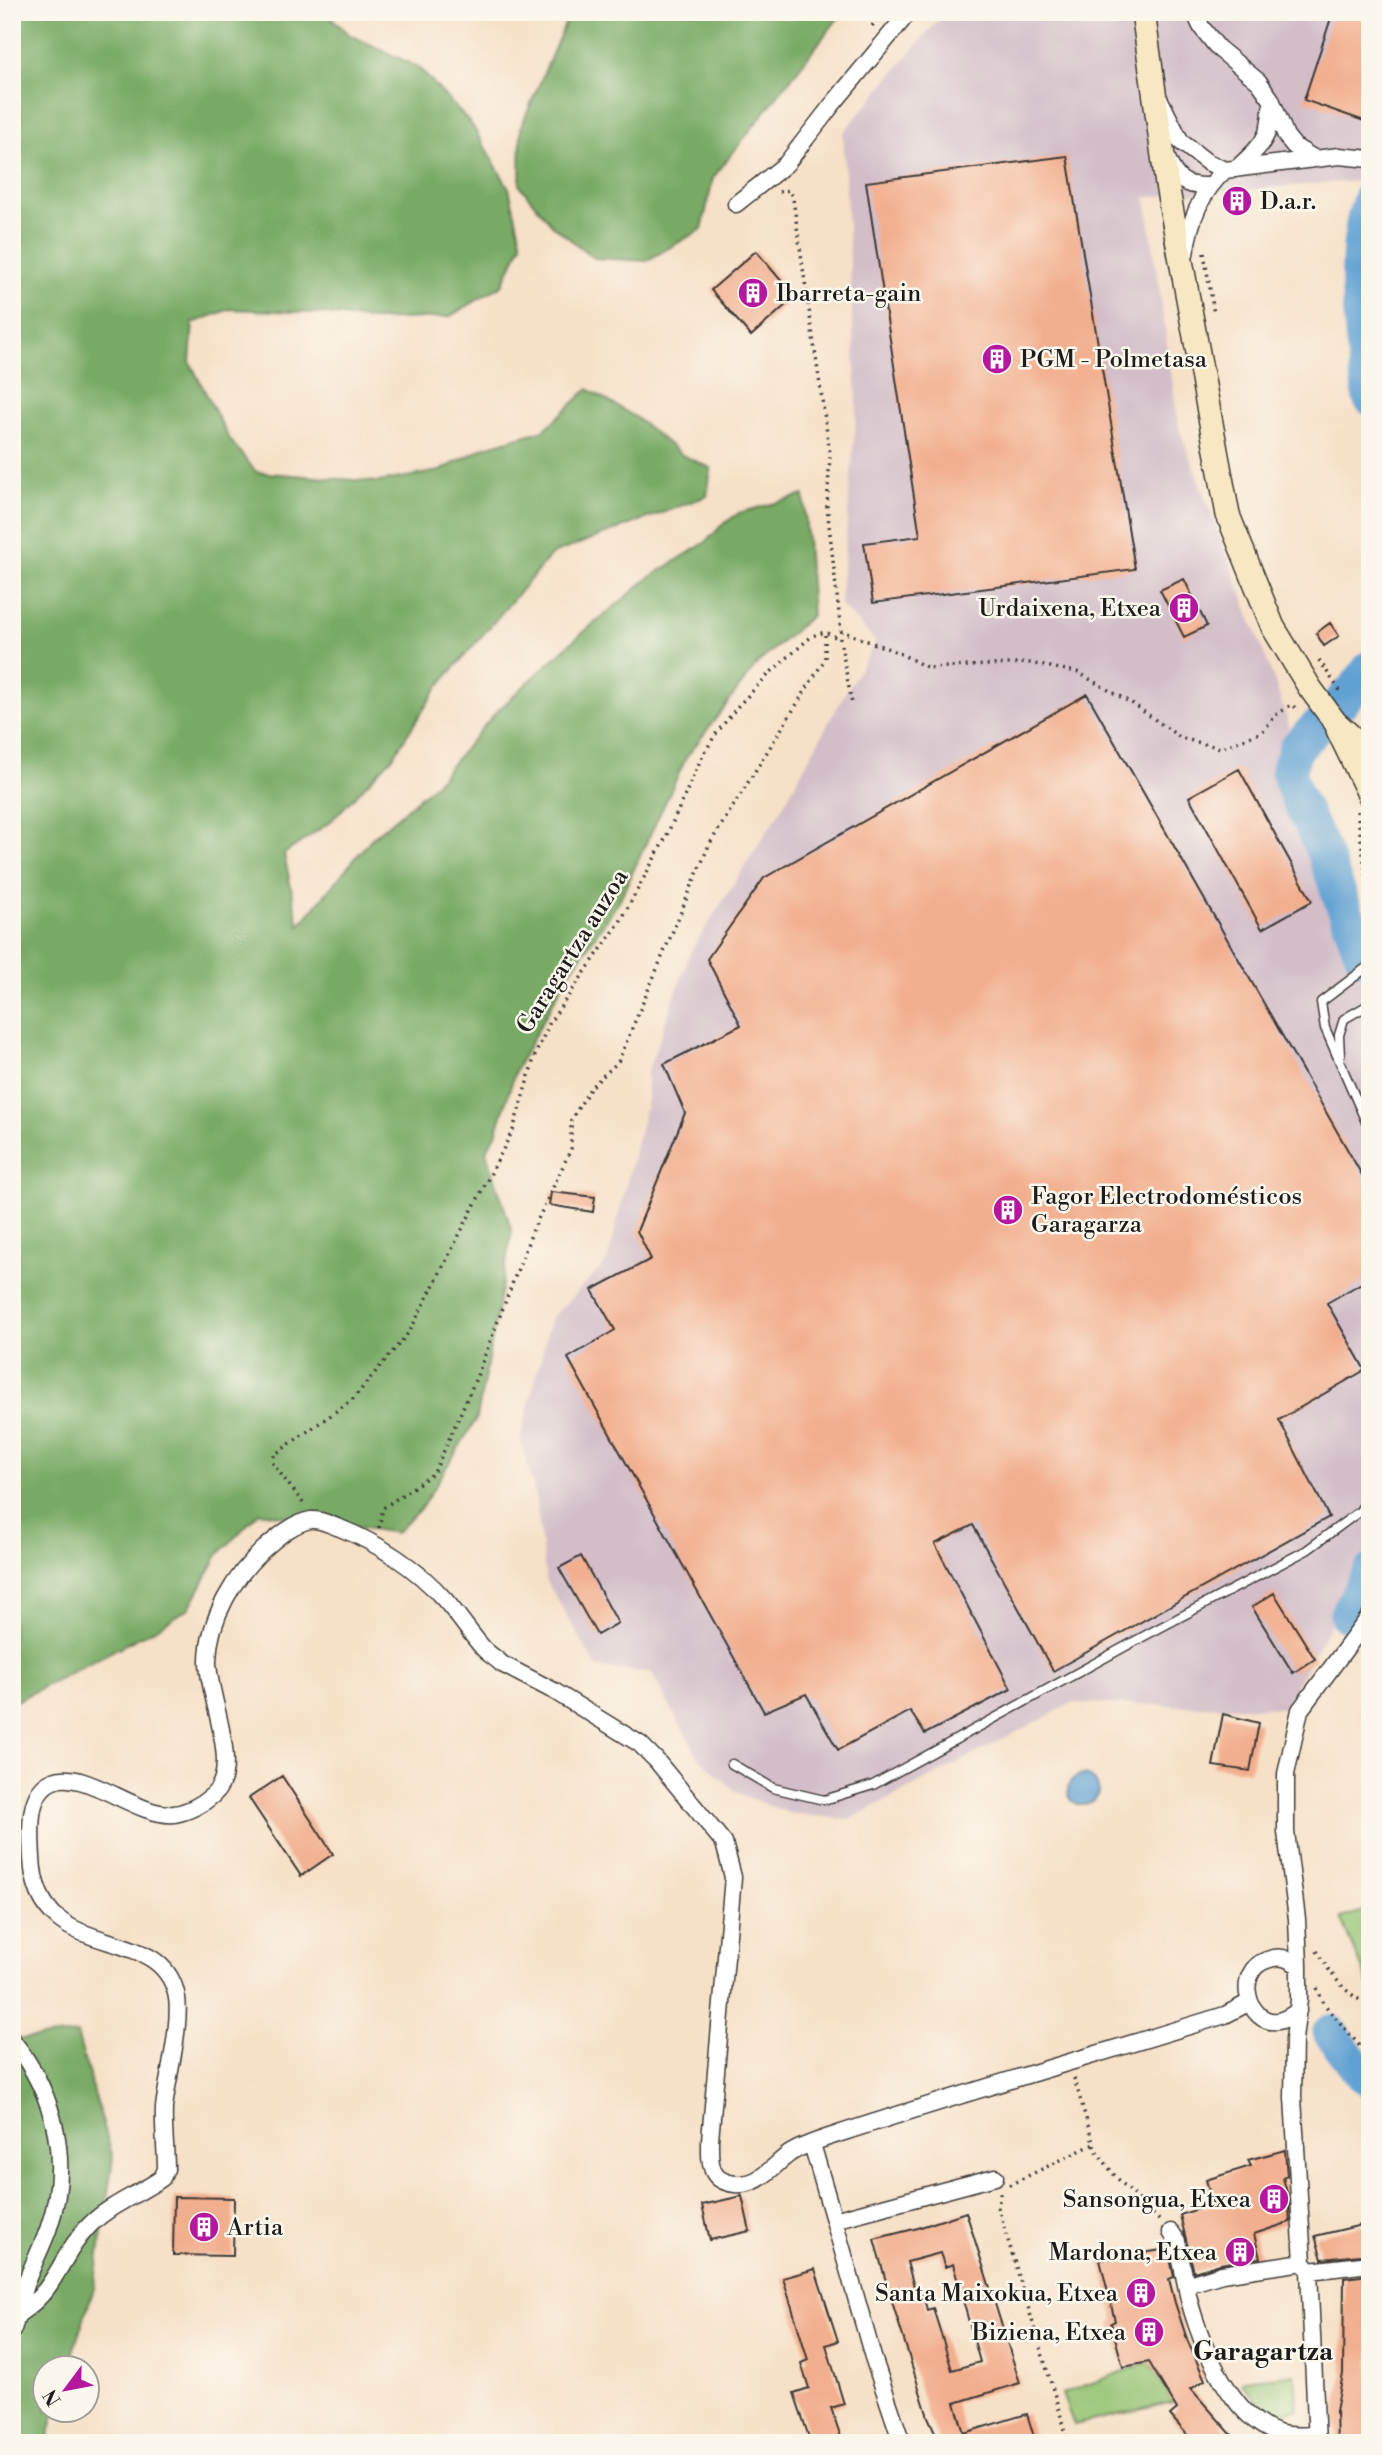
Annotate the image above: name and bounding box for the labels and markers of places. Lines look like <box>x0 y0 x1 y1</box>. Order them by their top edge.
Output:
building icon: D.a.r. <box>1220 184 1254 218</box>
place label: D.a.r. <box>1260 187 1316 217</box>
building icon: Ibarreta-gain <box>736 276 770 310</box>
place label: Ibarreta-gain <box>776 279 921 309</box>
building icon: PGM - Polmetasa <box>980 342 1014 376</box>
place label: PGM - Polmetasa <box>1020 345 1208 375</box>
building icon: Urdaixena, Etxea <box>1167 591 1201 625</box>
place label: Urdaixena, Etxea <box>978 594 1162 624</box>
place label: Fagor Electrodomésticos Garagarza <box>1031 1182 1302 1240</box>
building icon: Fagor Electrodomésticos Garagarza <box>991 1193 1025 1227</box>
building icon: Sansongua, Etxea <box>1257 2182 1291 2216</box>
place label: Sansongua, Etxea <box>1063 2185 1252 2215</box>
building icon: Artia <box>187 2210 221 2244</box>
place label: Artia <box>226 2213 284 2243</box>
building icon: Mardona, Etxea <box>1223 2235 1257 2269</box>
place label: Mardona, Etxea <box>1048 2238 1218 2268</box>
building icon: Santa Maixokua, Etxea <box>1124 2276 1158 2310</box>
place label: Santa Maixokua, Etxea <box>875 2279 1119 2309</box>
building icon: Biziena, Etxea <box>1132 2315 1166 2349</box>
place label: Biziena, Etxea <box>971 2318 1127 2348</box>

